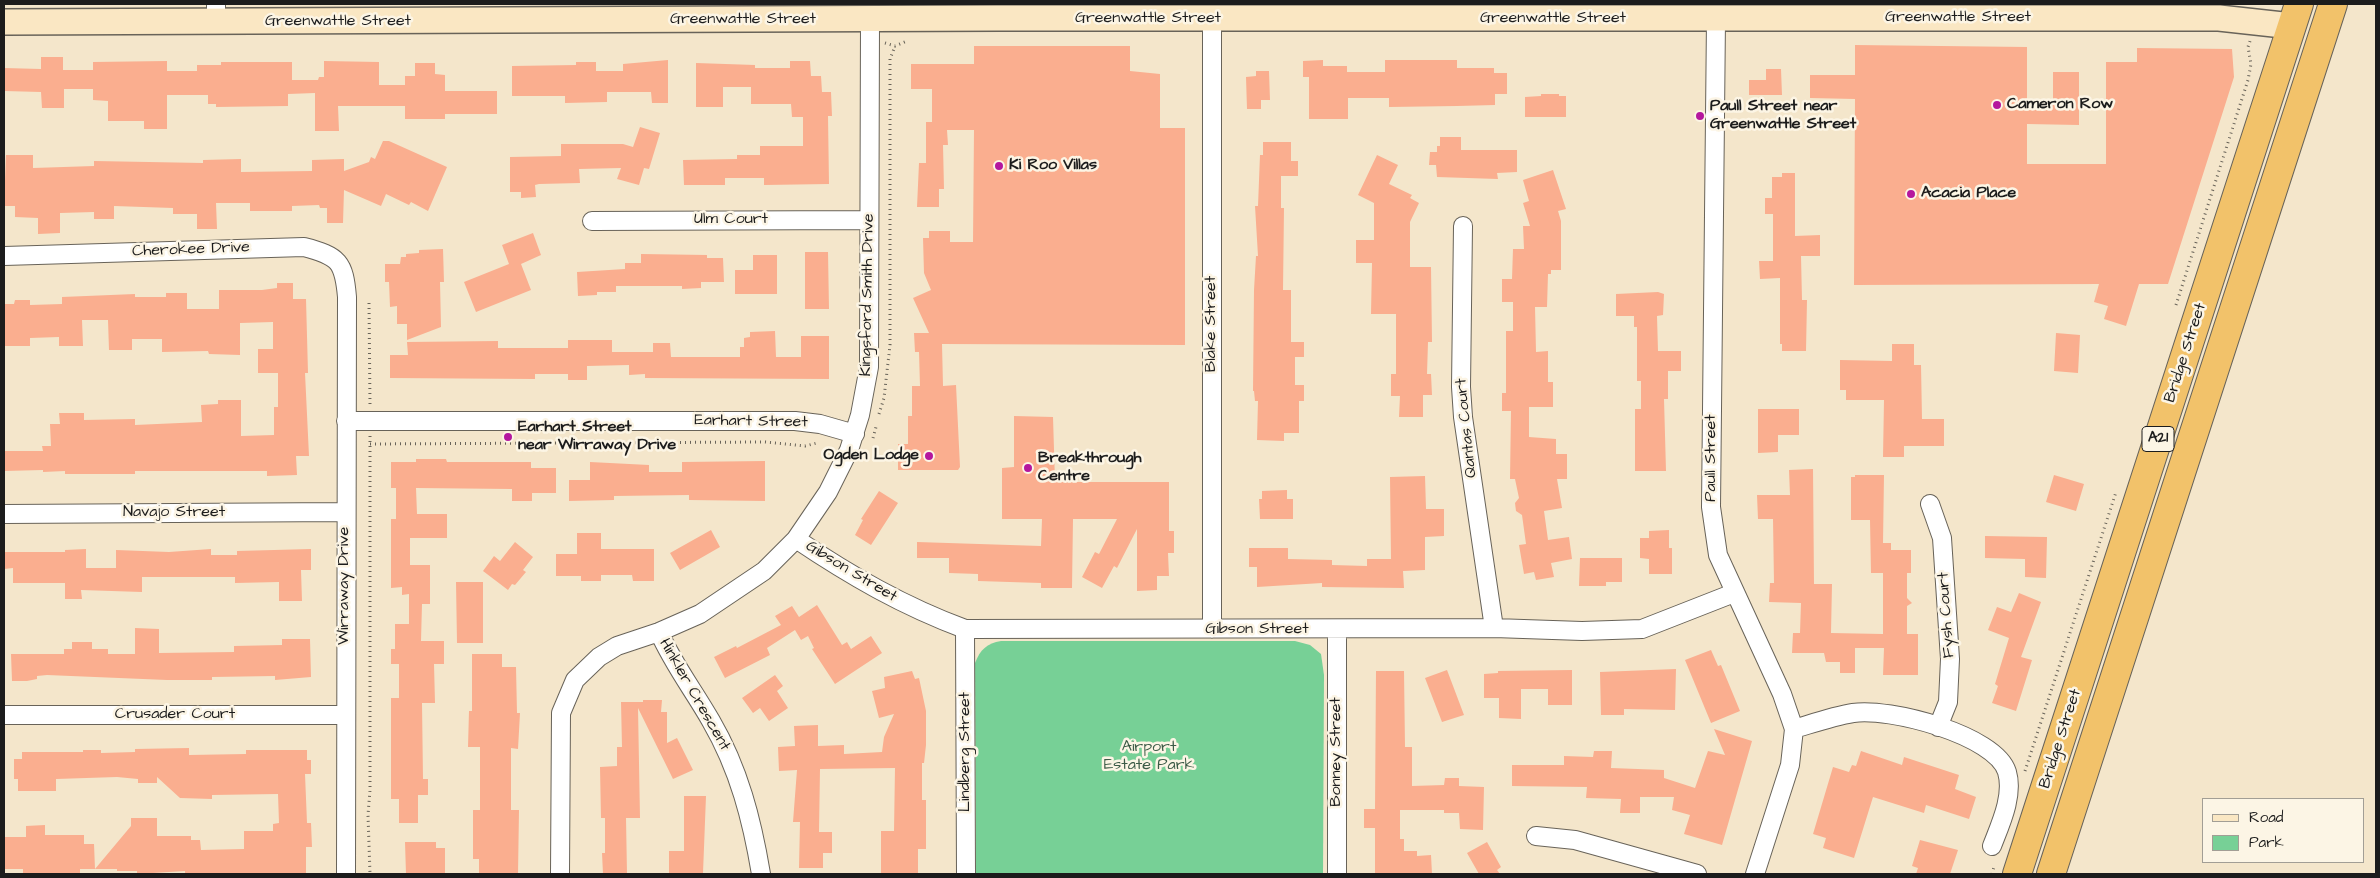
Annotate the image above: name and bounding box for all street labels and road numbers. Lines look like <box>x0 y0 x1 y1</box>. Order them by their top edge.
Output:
street label: Greenwattle Street <box>1885 8 2031 28</box>
street label: Greenwattle Street <box>1075 9 1221 29</box>
street label: Greenwattle Street <box>1480 9 1626 29</box>
street label: Greenwattle Street <box>670 10 816 30</box>
street label: Greenwattle Street <box>265 12 411 32</box>
street label: Ulm Court <box>694 210 768 230</box>
street label: Kingsford Smith Drive <box>857 213 879 377</box>
street label: Cherokee Drive <box>132 238 250 262</box>
street label: Blake Street <box>1202 276 1222 372</box>
street label: Bridge Street <box>2161 301 2211 405</box>
street label: Qantas Court <box>1452 377 1482 479</box>
street label: Earhart Street <box>694 411 808 433</box>
street label: Paull Street <box>1702 414 1722 502</box>
road number: A21 <box>2142 426 2174 452</box>
street label: Navajo Street <box>123 503 225 523</box>
street label: Wirraway Drive <box>335 527 355 645</box>
street label: Gibson Street <box>802 537 900 607</box>
street label: Fysh Court <box>1934 571 1960 659</box>
street label: Gibson Street <box>1205 620 1309 640</box>
street label: Hinkler Crescent <box>654 635 734 755</box>
street label: Bridge Street <box>2036 687 2086 791</box>
street label: Lindberg Street <box>956 692 976 812</box>
street label: Bonney Street <box>1327 697 1347 807</box>
street label: Crusader Court <box>115 705 235 725</box>

